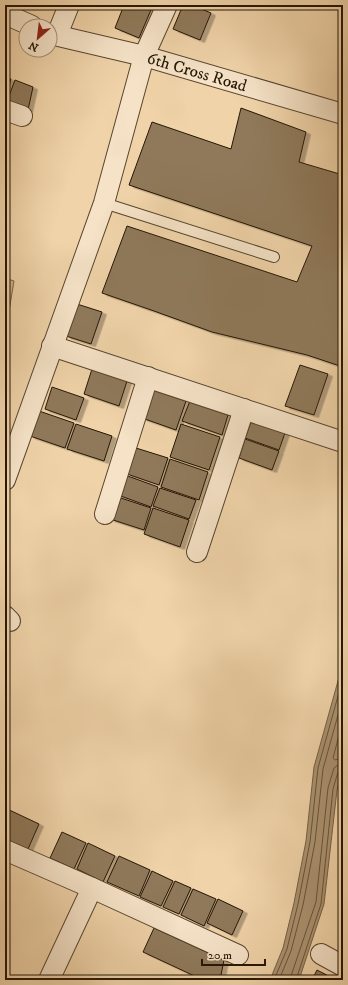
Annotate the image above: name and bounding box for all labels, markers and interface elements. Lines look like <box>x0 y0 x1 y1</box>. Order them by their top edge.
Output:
north arrow <box>18 18 58 58</box>
text: N <box>27 38 41 54</box>
street label: 6th Cross Road <box>144 48 250 98</box>
scale bar <box>202 941 265 967</box>
text: 20 m <box>208 948 232 963</box>

